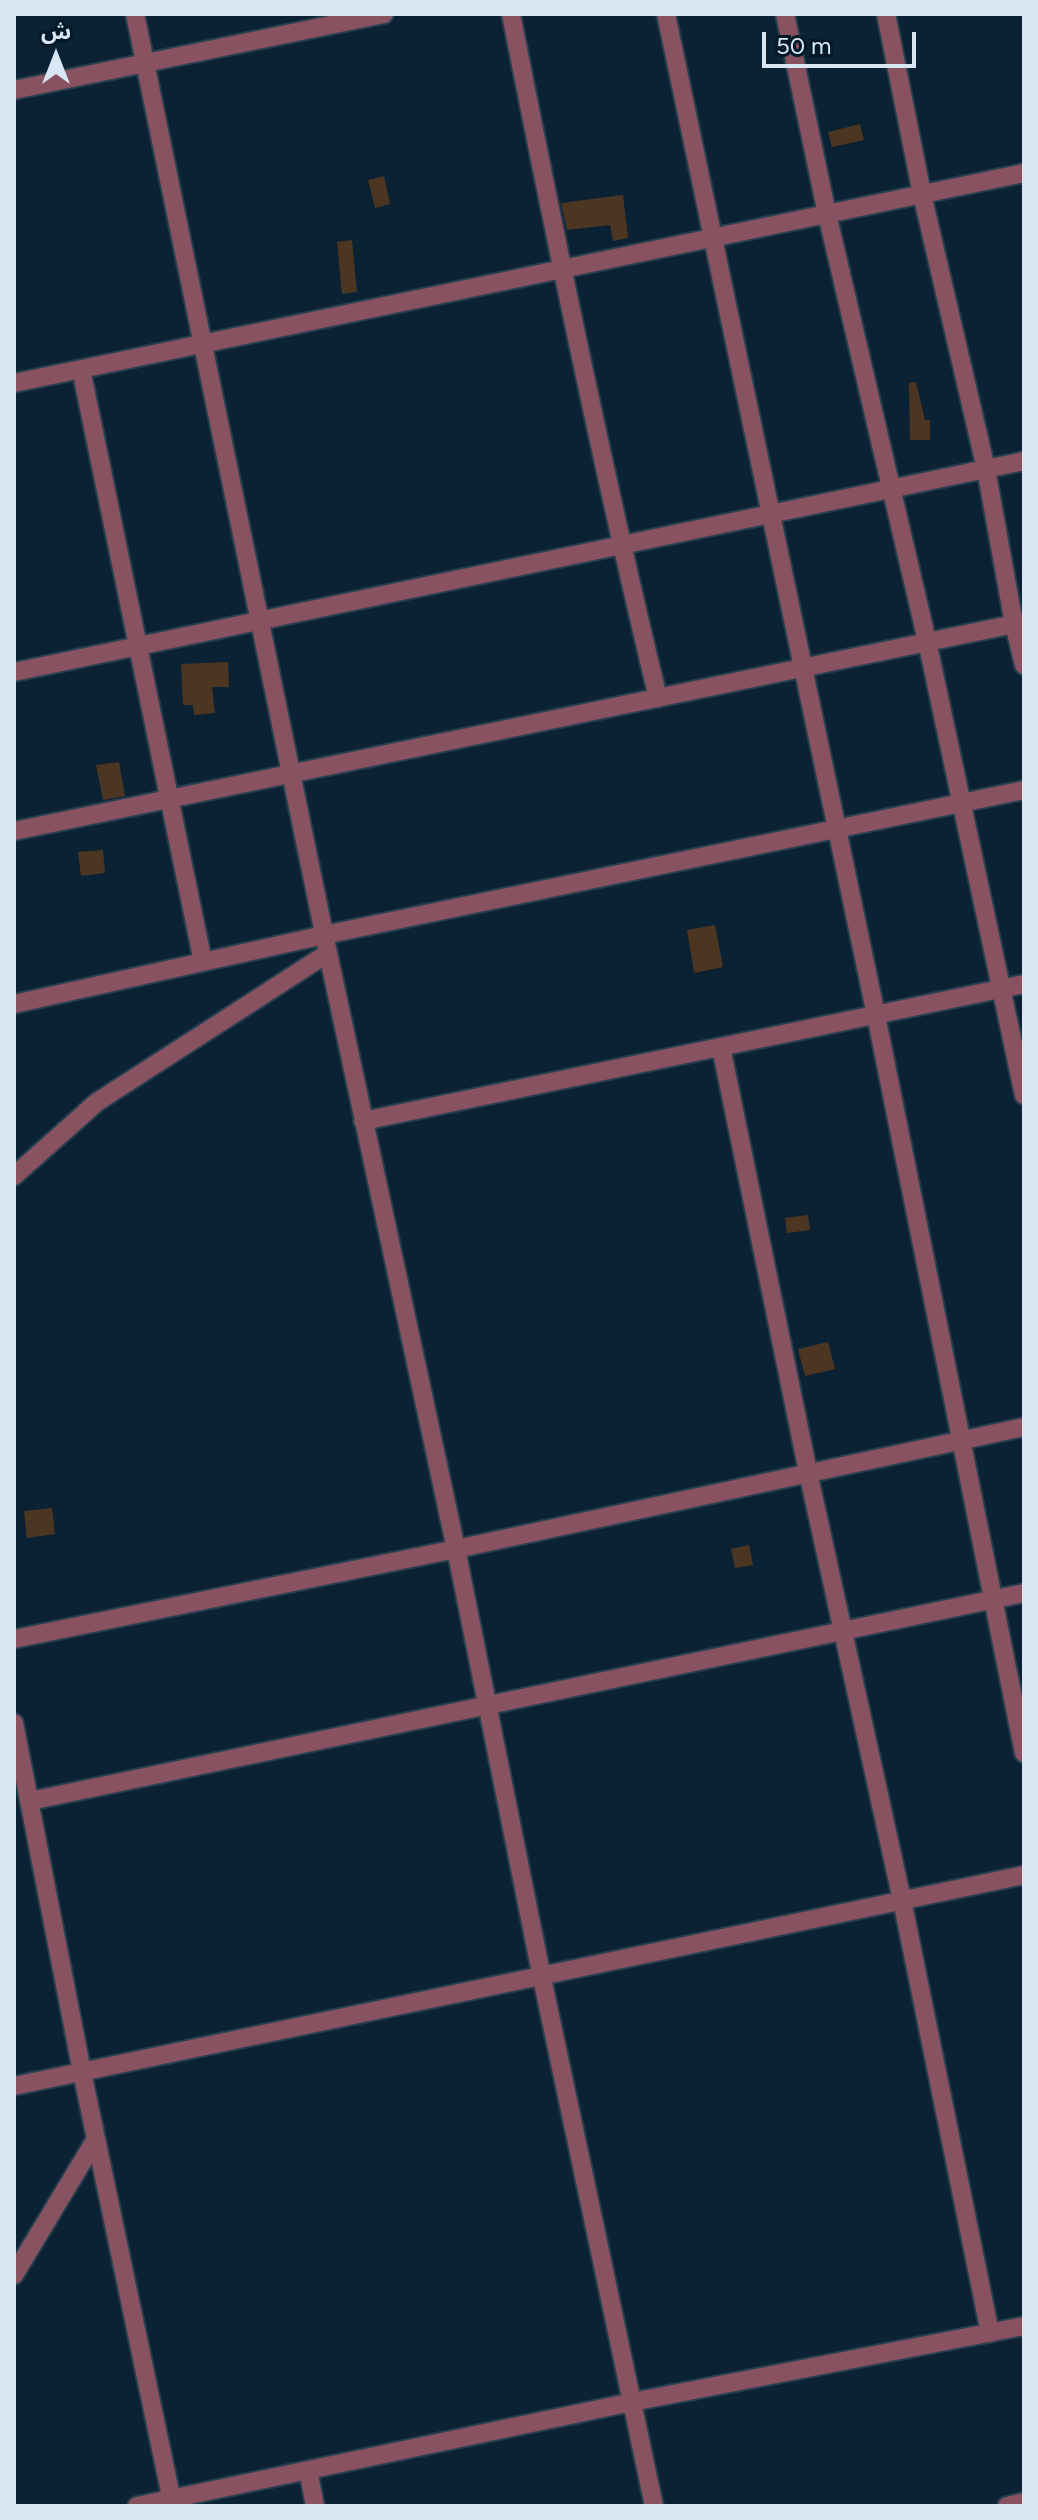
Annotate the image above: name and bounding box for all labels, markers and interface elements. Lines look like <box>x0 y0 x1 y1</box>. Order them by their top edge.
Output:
north arrow <box>16 16 96 96</box>
scale bar <box>766 16 920 66</box>
text: ش <box>41 18 71 45</box>
text: 50 m <box>776 31 832 60</box>

